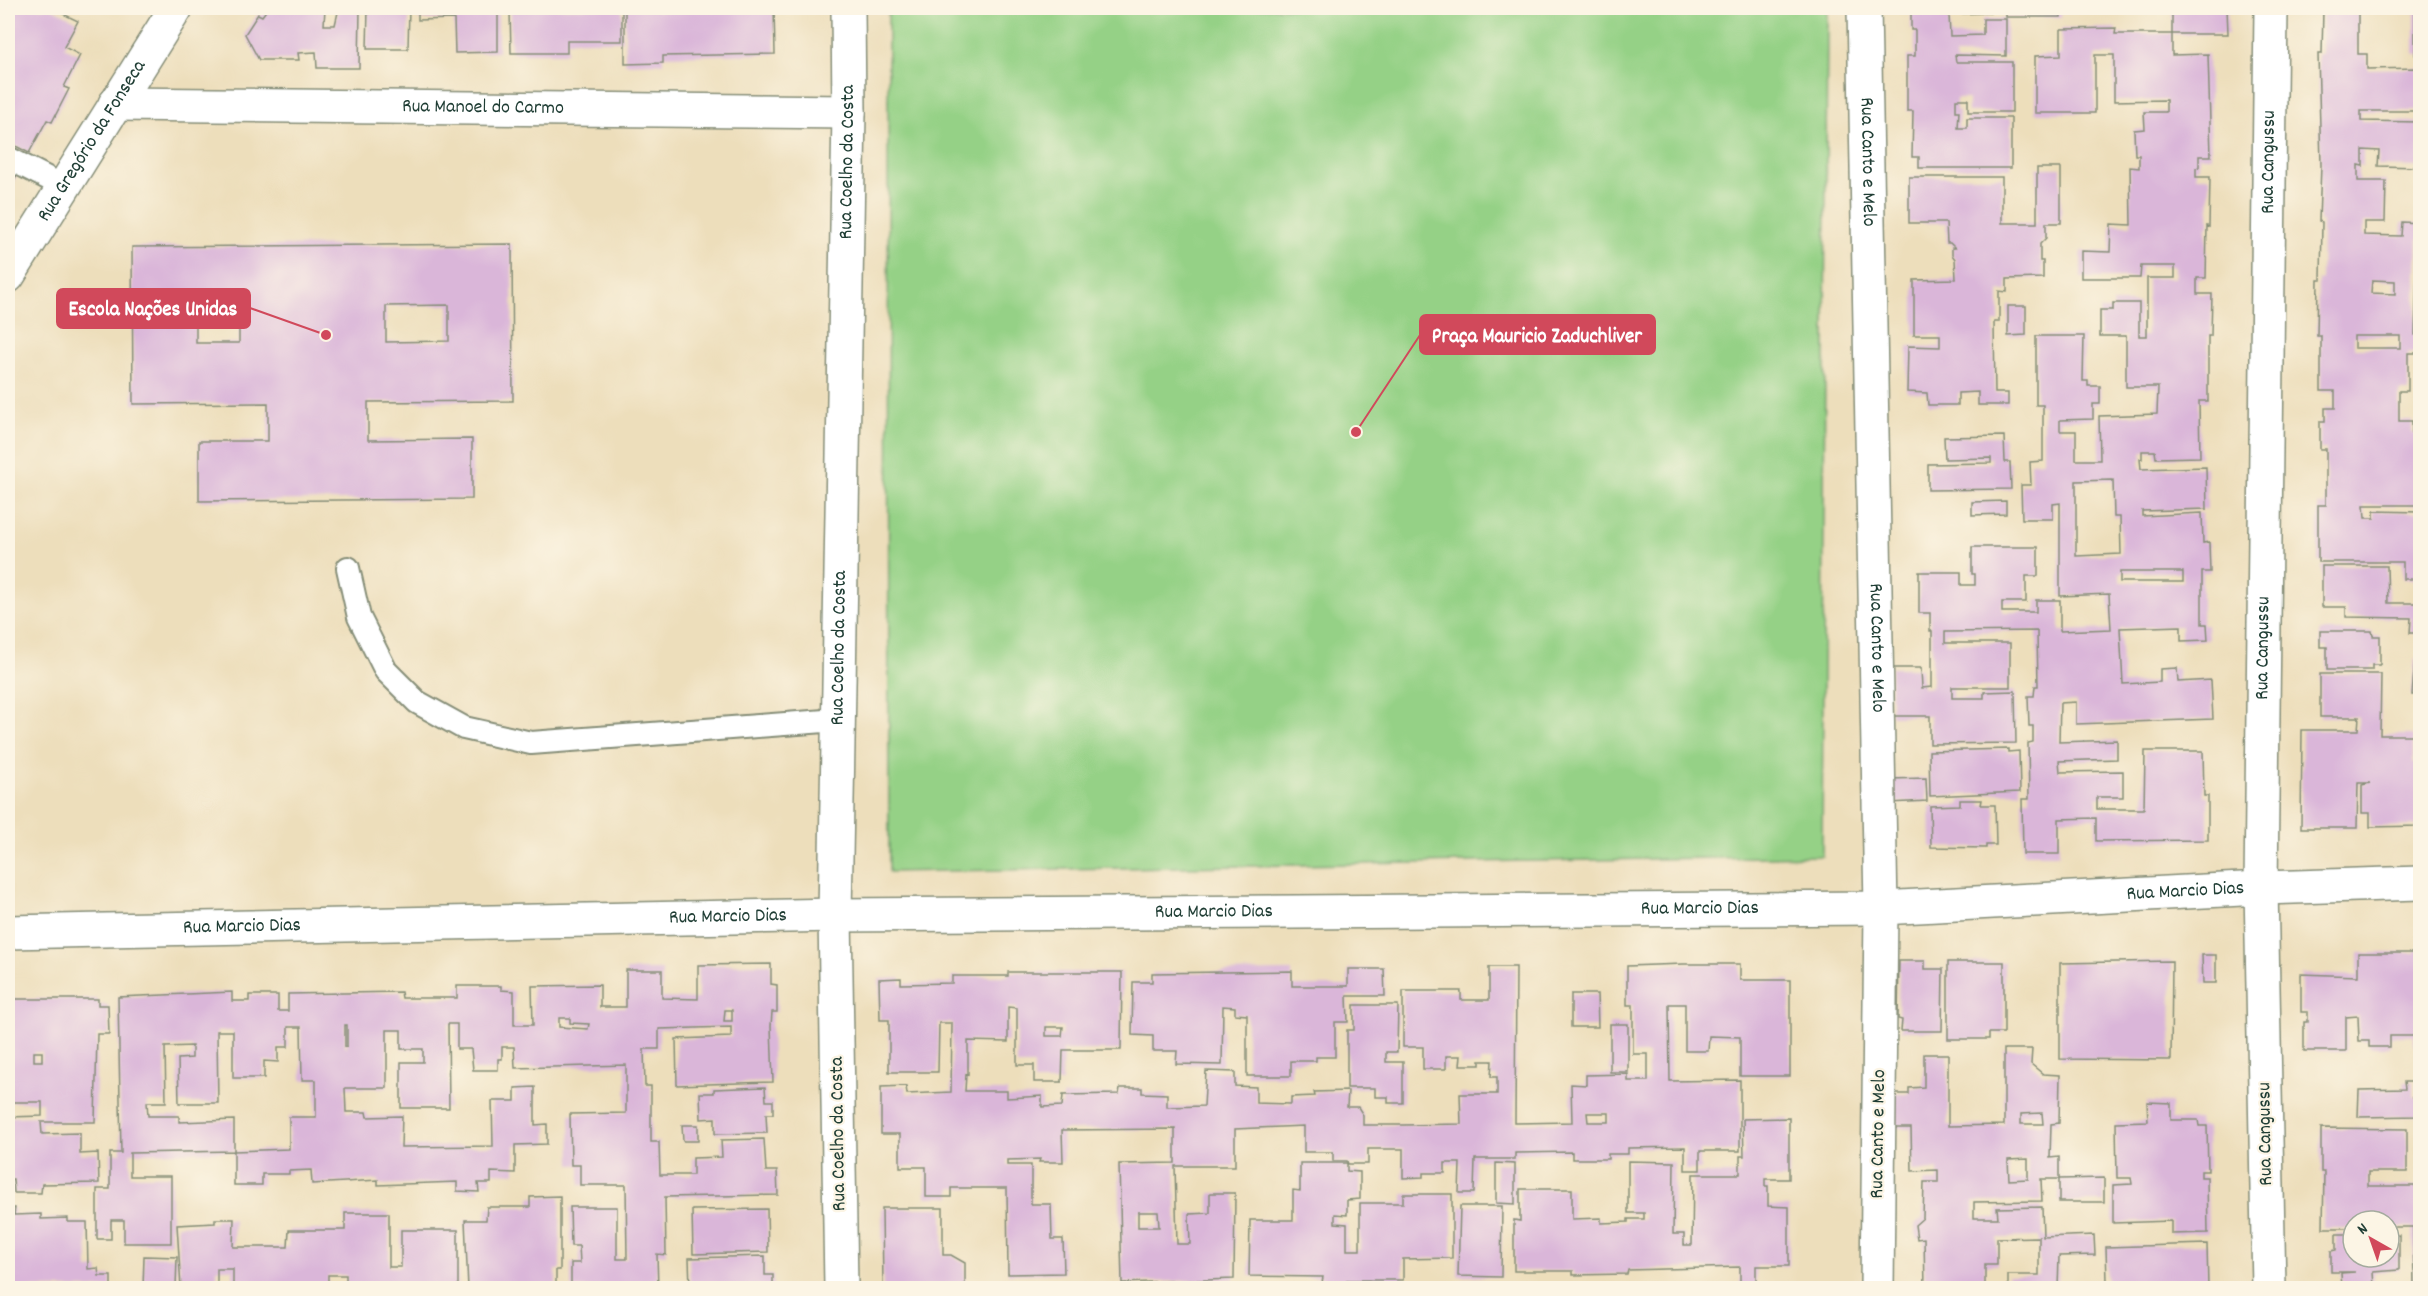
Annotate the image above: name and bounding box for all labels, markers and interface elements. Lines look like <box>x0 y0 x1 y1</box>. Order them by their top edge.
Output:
street label: Rua Gregório da Fonseca <box>31 54 154 228</box>
street label: Rua Coelho da Costa <box>833 84 863 240</box>
street label: Rua Manoel do Carmo <box>402 93 564 123</box>
street label: Rua Canto e Melo <box>1852 97 1882 227</box>
street label: Rua Cangussu <box>2255 110 2284 214</box>
callout: Escola Nações Unidas <box>57 289 250 328</box>
text: Escola Nações Unidas <box>69 296 238 326</box>
callout: Praça Mauricio Zaduchliver <box>1420 315 1655 354</box>
text: Praça Mauricio Zaduchliver <box>1432 323 1643 353</box>
street label: Rua Coelho da Costa <box>824 570 855 726</box>
street label: Rua Canto e Melo <box>1861 583 1891 713</box>
street label: Rua Cangussu <box>2249 596 2278 700</box>
street label: Rua Marcio Dias <box>2126 875 2245 909</box>
street label: Rua Marcio Dias <box>1641 895 1759 924</box>
street label: Rua Marcio Dias <box>1155 898 1273 927</box>
street label: Rua Marcio Dias <box>669 902 787 932</box>
street label: Rua Marcio Dias <box>183 912 301 942</box>
street label: Rua Coelho da Costa <box>824 1056 854 1212</box>
street label: Rua Canto e Melo <box>1864 1069 1894 1199</box>
street label: Rua Cangussu <box>2251 1082 2281 1186</box>
north arrow <box>2341 1209 2401 1269</box>
text: N <box>2353 1218 2373 1241</box>

